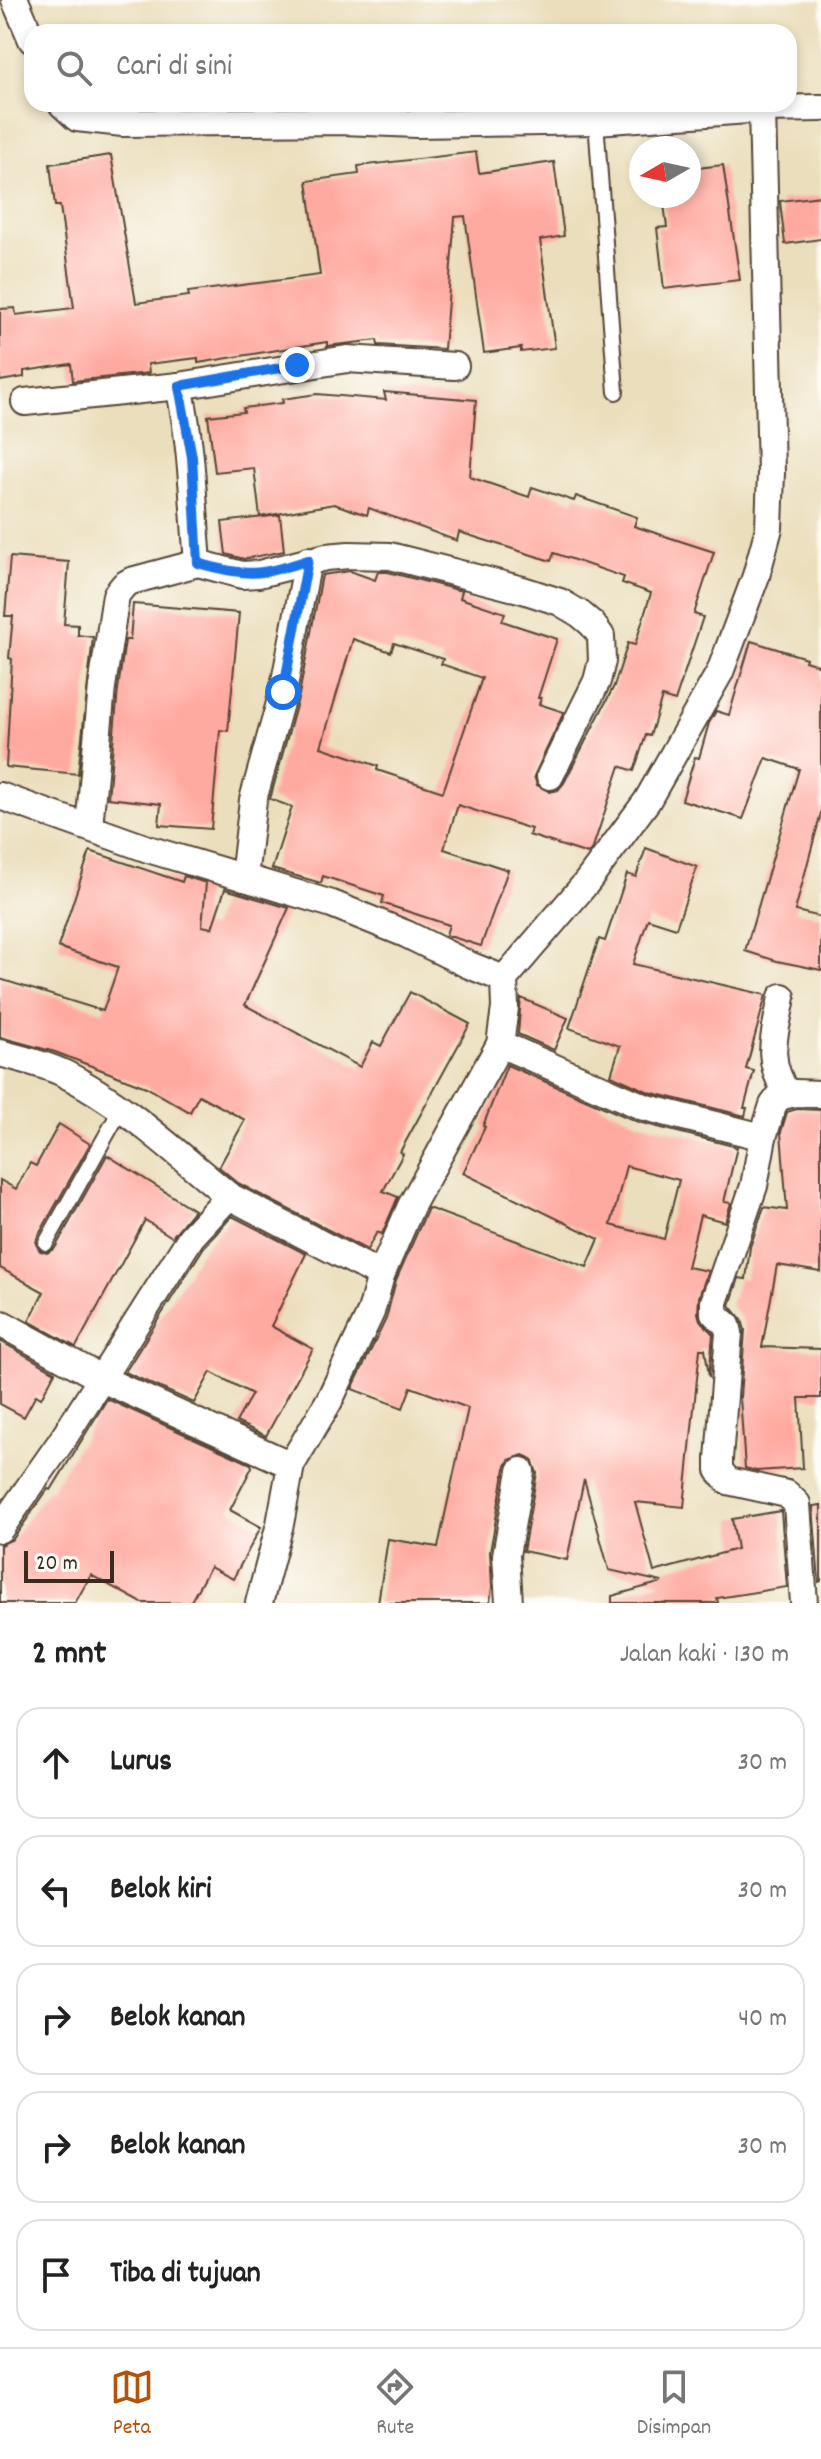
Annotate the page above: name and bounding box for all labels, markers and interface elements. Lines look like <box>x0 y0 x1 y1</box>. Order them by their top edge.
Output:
search box <box>24 24 797 112</box>
icon: search <box>52 46 96 90</box>
text: Cari di sini <box>116 47 232 90</box>
north arrow <box>629 136 701 208</box>
route end <box>279 347 315 383</box>
route start <box>265 674 301 710</box>
scale bar <box>24 1547 114 1583</box>
text: 20 m <box>36 1549 78 1580</box>
text: 2 mnt <box>32 1631 106 1680</box>
text: Jalan kaki · 130 m <box>620 1637 789 1674</box>
icon: ahead <box>34 1741 78 1785</box>
text: Lurus <box>110 1742 172 1785</box>
text: 30 m <box>737 1745 787 1782</box>
icon: left <box>34 1869 78 1913</box>
text: Belok kiri <box>110 1870 212 1913</box>
text: 30 m <box>737 1873 787 1910</box>
icon: right <box>34 1997 78 2041</box>
text: Belok kanan <box>110 1998 245 2041</box>
text: 40 m <box>738 2001 787 2038</box>
icon: right <box>34 2125 78 2169</box>
text: Belok kanan <box>110 2126 245 2169</box>
text: 30 m <box>737 2129 787 2166</box>
icon: arrive <box>34 2253 78 2297</box>
text: Tiba di tujuan <box>110 2254 261 2297</box>
tab: Peta <box>110 2365 154 2444</box>
tab: Rute <box>373 2365 417 2444</box>
tab: Disimpan <box>637 2365 711 2444</box>

